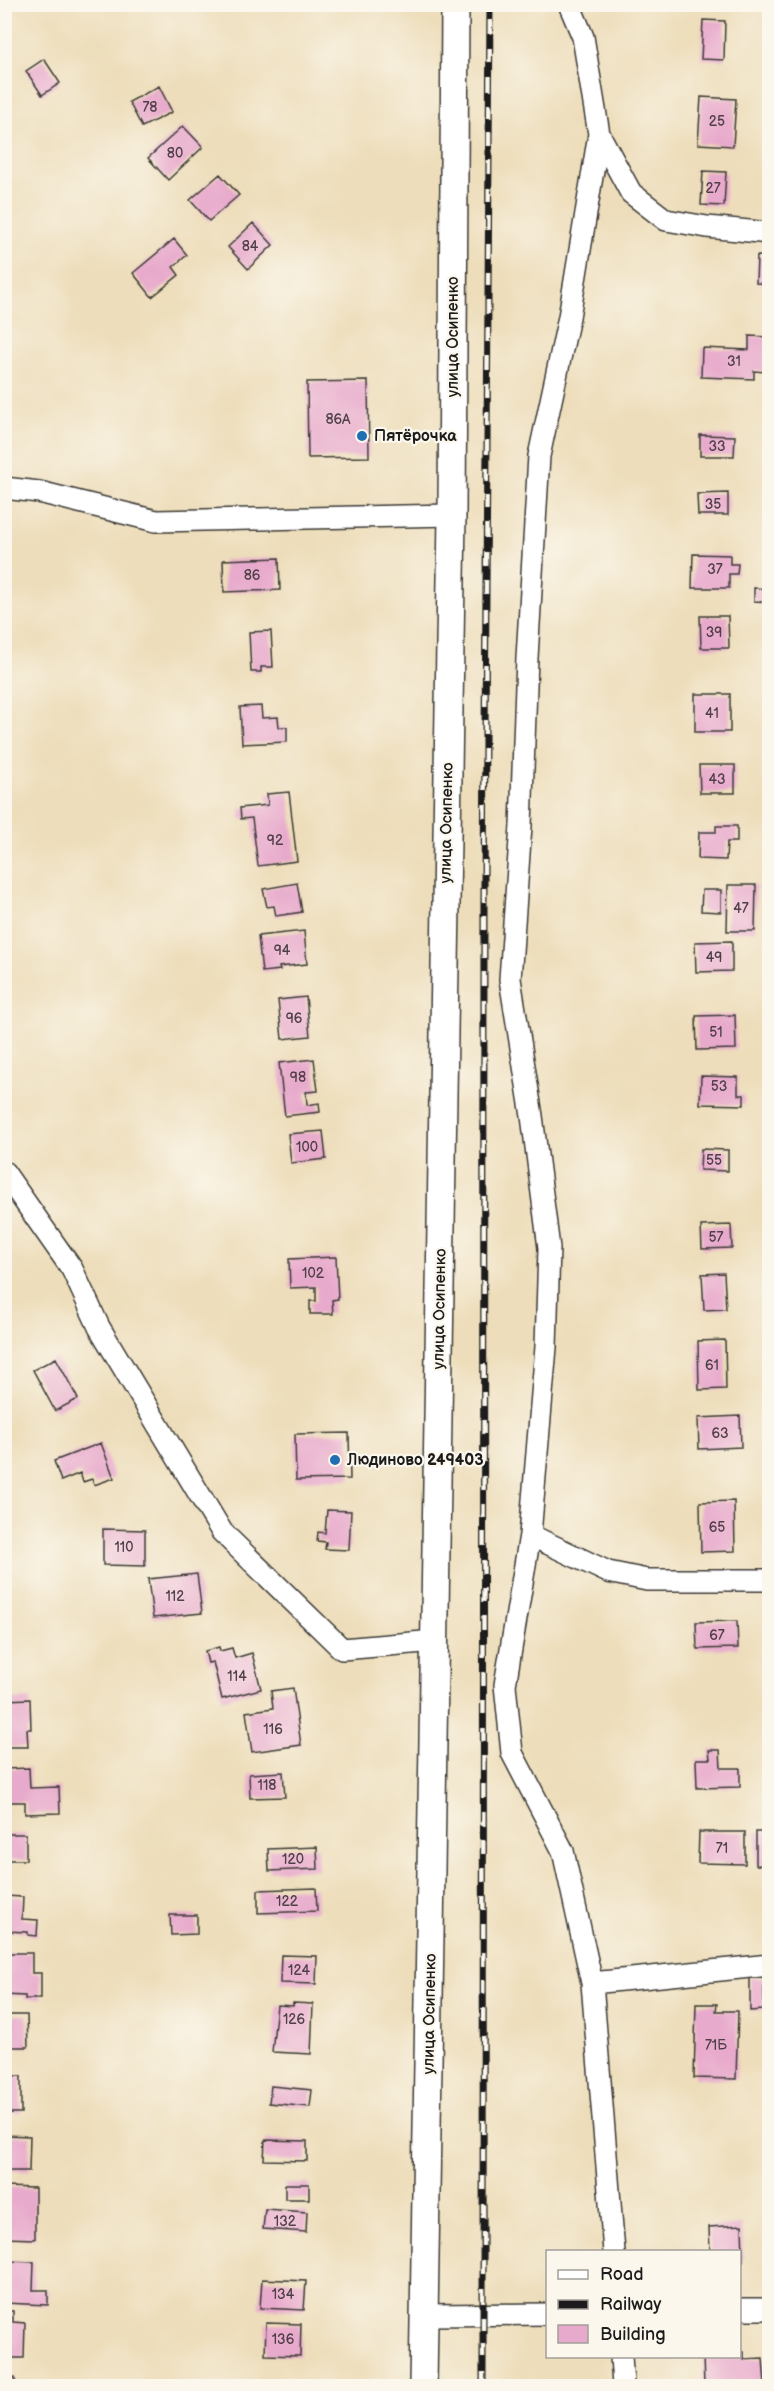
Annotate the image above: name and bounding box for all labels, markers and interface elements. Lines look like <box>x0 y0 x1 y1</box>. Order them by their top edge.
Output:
house number: 78 <box>142 99 158 116</box>
house number: 25 <box>709 113 725 130</box>
house number: 80 <box>167 145 183 162</box>
house number: 27 <box>705 180 721 197</box>
house number: 84 <box>242 238 259 255</box>
street label: улица Осипенко <box>444 277 463 397</box>
house number: 31 <box>727 353 741 370</box>
house number: 86А <box>325 411 351 428</box>
place label: Пятёрочка <box>374 427 457 446</box>
marker: Пятёрочка <box>355 429 369 443</box>
house number: 33 <box>708 438 726 455</box>
house number: 35 <box>705 496 721 513</box>
house number: 37 <box>707 561 723 578</box>
house number: 86 <box>244 567 261 584</box>
house number: 39 <box>706 624 722 641</box>
house number: 41 <box>705 705 719 722</box>
street label: улица Осипенко <box>436 762 458 884</box>
house number: 43 <box>708 771 726 788</box>
house number: 92 <box>267 832 284 849</box>
house number: 47 <box>733 900 749 917</box>
house number: 94 <box>274 942 291 959</box>
house number: 49 <box>706 949 722 966</box>
house number: 96 <box>286 1010 303 1027</box>
house number: 51 <box>709 1024 723 1041</box>
house number: 98 <box>290 1069 306 1086</box>
house number: 53 <box>711 1078 727 1095</box>
house number: 100 <box>296 1139 318 1156</box>
house number: 55 <box>706 1152 722 1169</box>
house number: 57 <box>709 1229 724 1246</box>
street label: улица Осипенко <box>429 1248 451 1370</box>
house number: 102 <box>302 1265 325 1282</box>
house number: 61 <box>705 1357 719 1374</box>
house number: 63 <box>711 1425 729 1442</box>
place label: Людиново 249403 <box>346 1451 484 1470</box>
marker: Людиново 249403 <box>328 1453 342 1467</box>
house number: 65 <box>709 1519 725 1536</box>
house number: 110 <box>114 1539 134 1556</box>
house number: 112 <box>165 1588 185 1605</box>
house number: 67 <box>709 1627 725 1644</box>
house number: 114 <box>227 1668 247 1685</box>
house number: 116 <box>263 1721 283 1738</box>
house number: 118 <box>258 1777 277 1794</box>
house number: 71 <box>716 1840 728 1857</box>
house number: 120 <box>282 1851 304 1868</box>
house number: 122 <box>276 1893 299 1910</box>
street label: улица Осипенко <box>419 1953 441 2075</box>
house number: 124 <box>288 1962 310 1979</box>
house number: 126 <box>283 2011 306 2028</box>
house number: 71Б <box>705 2037 727 2054</box>
house number: 132 <box>274 2213 297 2230</box>
legend <box>546 2250 741 2358</box>
text: Road <box>600 2264 644 2285</box>
house number: 134 <box>272 2286 295 2303</box>
text: Railway <box>600 2294 662 2315</box>
text: Building <box>600 2324 666 2345</box>
house number: 136 <box>272 2331 295 2348</box>

